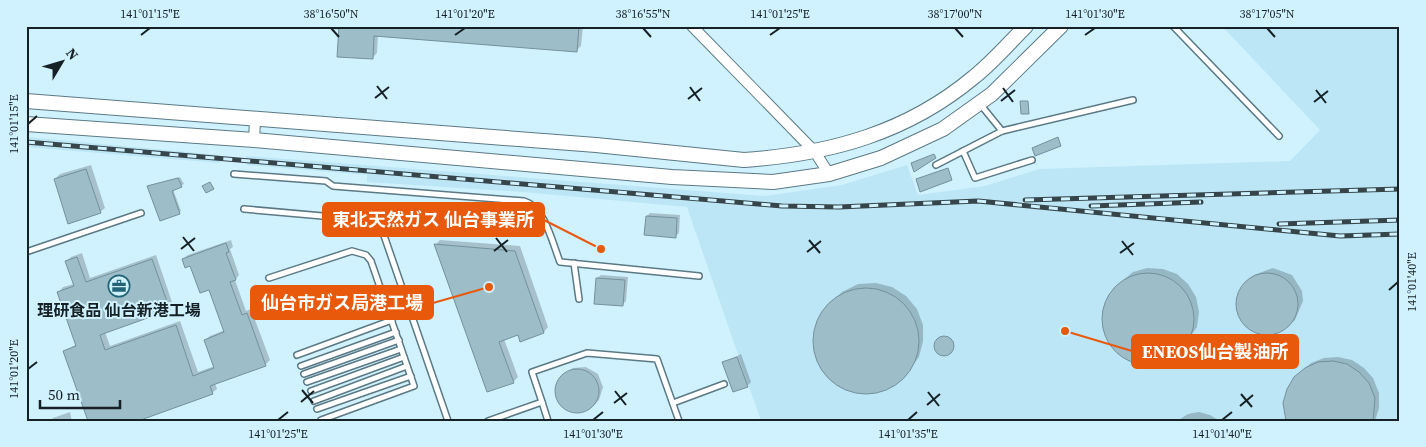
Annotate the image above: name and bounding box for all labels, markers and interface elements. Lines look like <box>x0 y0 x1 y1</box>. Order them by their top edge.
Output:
text: 141°01'15"E <box>120 6 180 22</box>
text: 38°16'50"N <box>303 6 359 22</box>
text: 141°01'20"E <box>435 6 495 22</box>
text: 38°16'55"N <box>615 6 671 22</box>
text: 141°01'25"E <box>750 6 810 22</box>
text: 38°17'00"N <box>927 6 983 22</box>
text: 141°01'30"E <box>1065 6 1125 22</box>
text: 38°17'05"N <box>1239 6 1295 22</box>
north arrow <box>38 38 88 88</box>
text: N <box>61 44 83 64</box>
text: 141°01'15"E <box>6 94 22 154</box>
callout: 東北天然ガス 仙台事業所 <box>323 203 544 236</box>
text: 東北天然ガス 仙台事業所 <box>332 207 534 232</box>
text: 141°01'40"E <box>1404 252 1420 312</box>
office icon: 理研食品 仙台新港工場 <box>107 274 131 298</box>
callout: 仙台市ガス局港工場 <box>251 286 433 319</box>
text: 仙台市ガス局港工場 <box>261 290 423 315</box>
place label: 理研食品 仙台新港工場 <box>37 299 201 321</box>
callout: ENEOS仙台製油所 <box>1132 335 1298 368</box>
text: 141°01'20"E <box>6 339 22 399</box>
text: ENEOS仙台製油所 <box>1142 339 1288 364</box>
scale bar <box>40 377 120 409</box>
text: 50 m <box>48 384 80 405</box>
text: 141°01'25"E <box>248 426 308 442</box>
text: 141°01'30"E <box>563 426 623 442</box>
text: 141°01'35"E <box>878 426 938 442</box>
text: 141°01'40"E <box>1192 426 1252 442</box>

